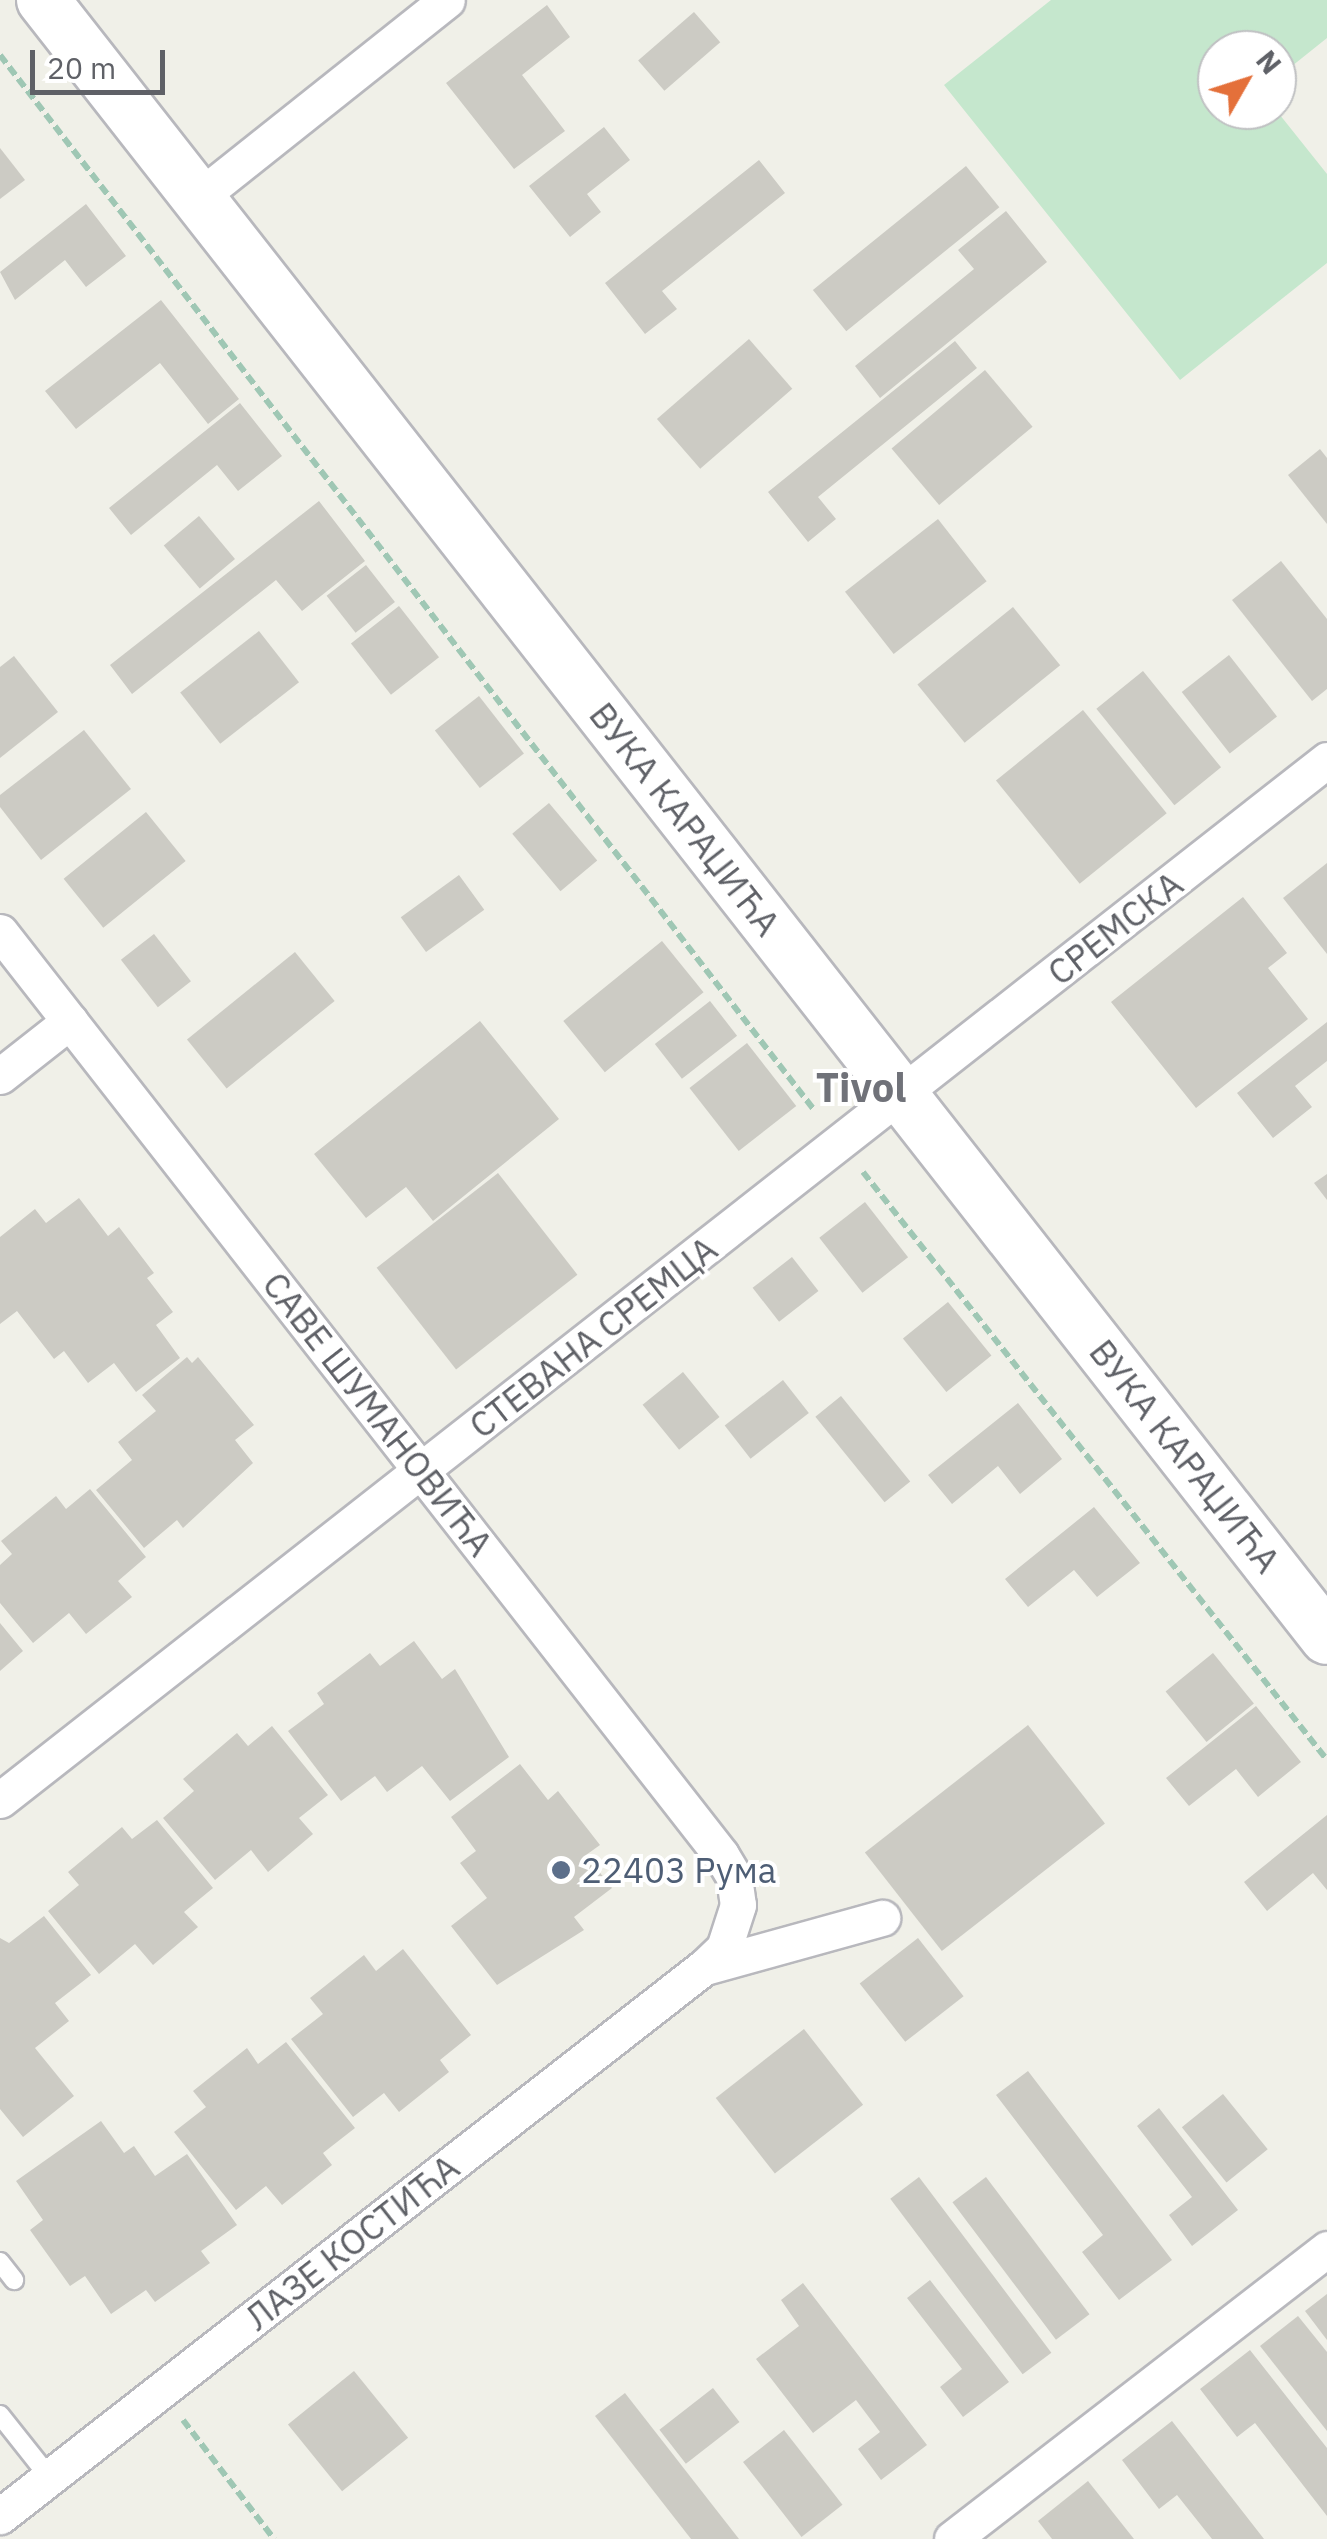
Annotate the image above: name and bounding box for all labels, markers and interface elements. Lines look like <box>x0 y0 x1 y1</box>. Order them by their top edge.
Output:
scale bar <box>35 30 170 92</box>
north arrow <box>1197 30 1297 130</box>
text: N <box>1248 43 1290 82</box>
text: 20 m <box>47 48 116 87</box>
street label: ВУКА КАРАЏИЋА <box>581 694 789 944</box>
street label: СРЕМСКА <box>1039 862 1191 994</box>
district label: Tivol <box>816 1063 906 1111</box>
street label: СТЕВАНА СРЕМЦА <box>461 1227 725 1447</box>
street label: САВЕ ШУМАНОВИЋА <box>254 1264 502 1564</box>
street label: ВУКА КАРАЏИЋА <box>1081 1331 1289 1581</box>
place label: 22403 Рума <box>581 1849 777 1891</box>
marker: 22403 Рума <box>550 1859 572 1881</box>
street label: ЛАЗЕ КОСТИЋА <box>237 2146 467 2338</box>

